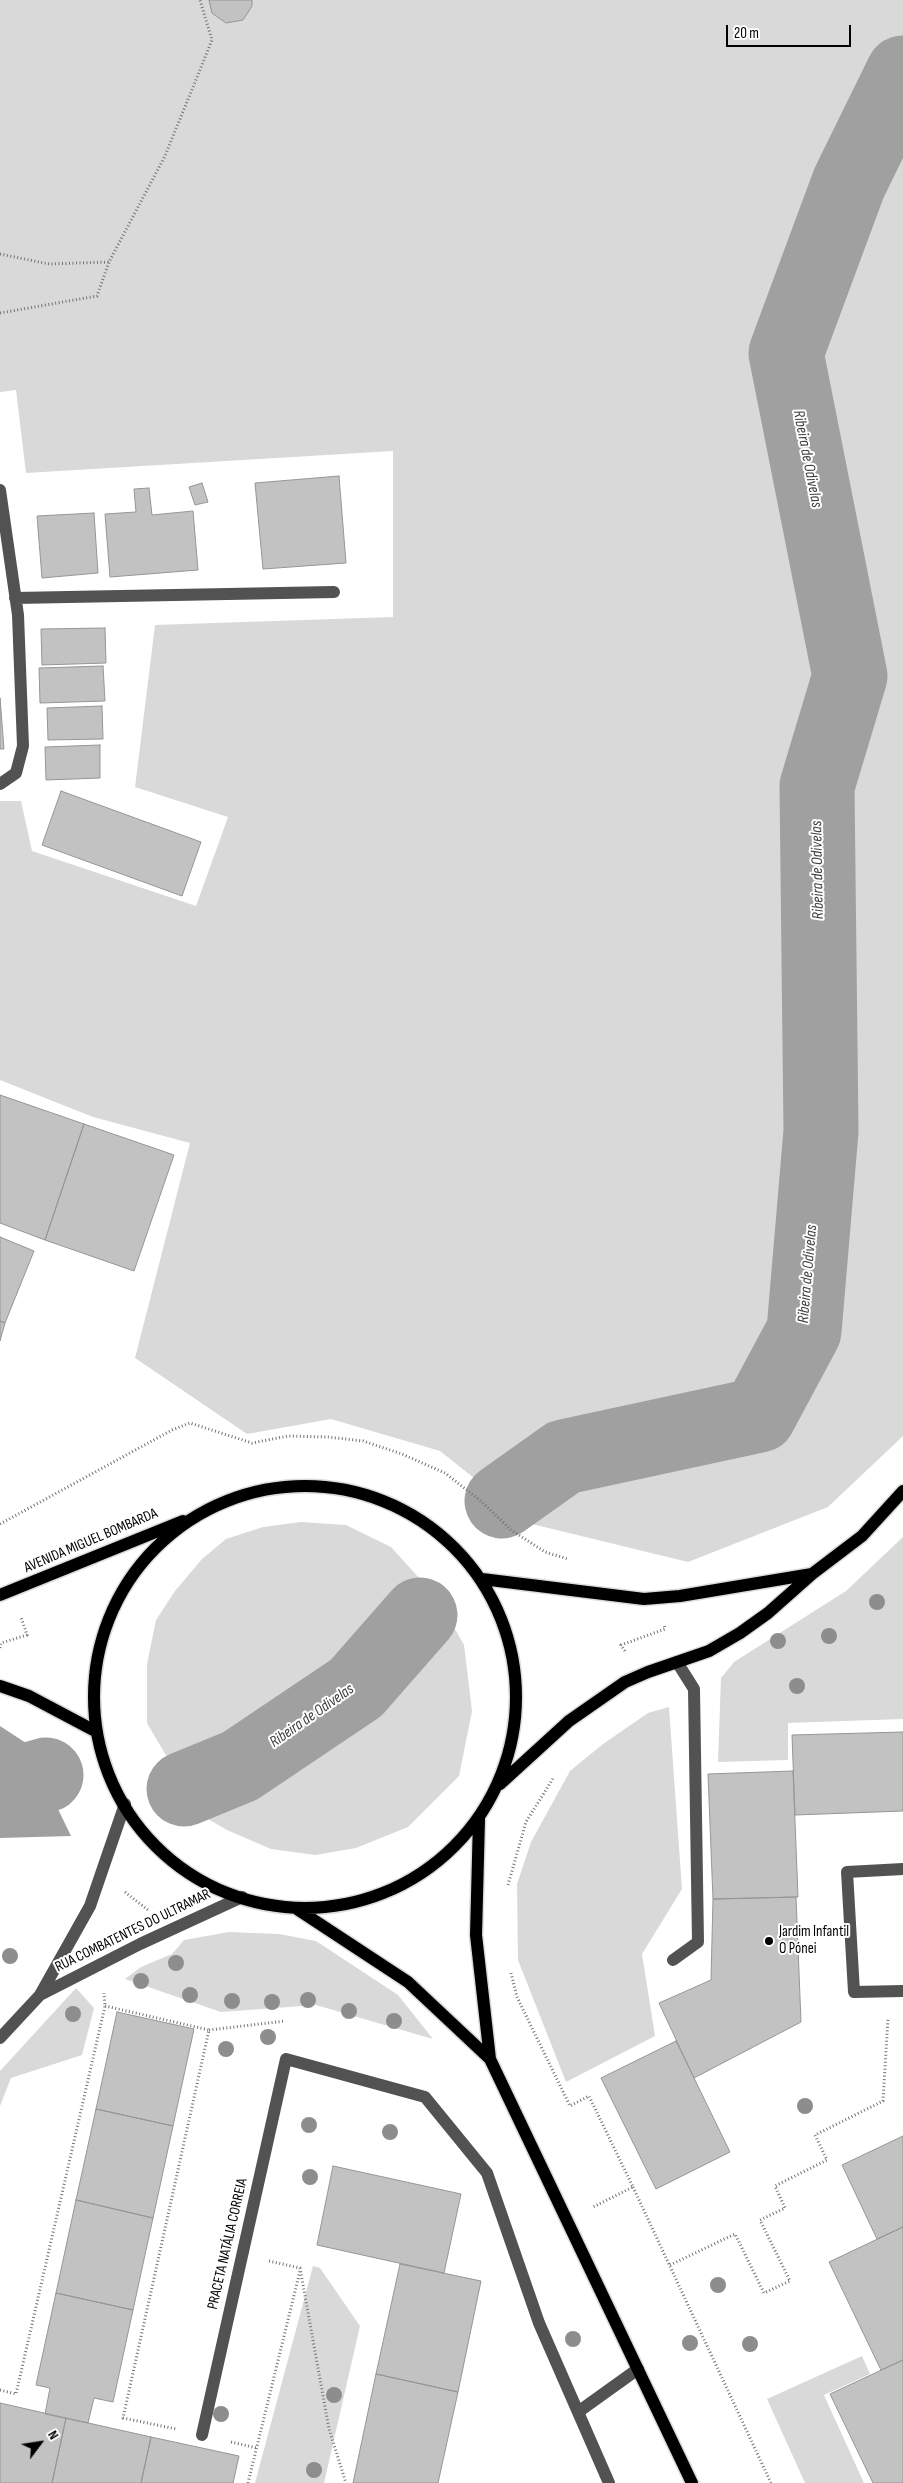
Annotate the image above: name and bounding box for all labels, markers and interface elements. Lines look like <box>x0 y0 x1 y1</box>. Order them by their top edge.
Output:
scale bar <box>728 15 853 47</box>
text: 20 m <box>734 24 759 43</box>
water label: Ribeira de Odivelas <box>788 409 826 509</box>
water label: Ribeira de Odivelas <box>808 821 828 919</box>
water label: Ribeira de Odivelas <box>794 1224 822 1324</box>
street label: AVENIDA MIGUEL BOMBARDA <box>22 1505 160 1577</box>
water label: Ribeira de Odivelas <box>266 1680 358 1752</box>
street label: RUA COMBATENTES DO ULTRAMAR <box>52 1886 214 1976</box>
place label: Jardim Infantil O Pónei <box>779 1923 849 1958</box>
marker: Jardim Infantil O Pónei <box>763 1935 775 1947</box>
street label: PRACETA NATÁLIA CORREIA <box>204 2177 252 2311</box>
north arrow <box>15 2418 65 2468</box>
text: N <box>44 2427 62 2443</box>

